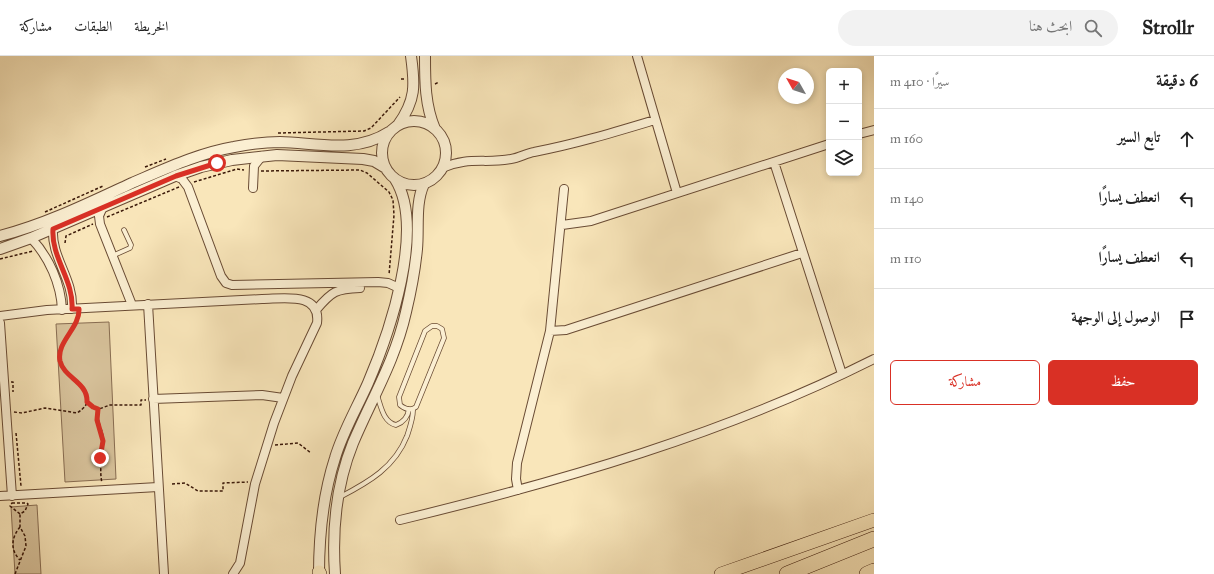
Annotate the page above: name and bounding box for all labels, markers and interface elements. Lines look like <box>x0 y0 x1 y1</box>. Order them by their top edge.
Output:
search box <box>838 10 1118 46</box>
text: Strollr <box>1142 16 1194 39</box>
text: ابحث هنا <box>1029 17 1072 35</box>
icon: search <box>1082 17 1104 39</box>
text: مشاركة <box>20 18 52 35</box>
text: الطبقات <box>74 18 112 35</box>
text: الخريطة <box>134 18 168 35</box>
north arrow <box>778 68 814 104</box>
map controls <box>826 68 862 176</box>
button: + <box>826 68 862 104</box>
text: 6 دقيقة <box>1156 70 1198 91</box>
text: سيرًا · 410 m <box>890 74 949 90</box>
button: − <box>826 104 862 140</box>
text: تابع السير <box>1118 128 1160 146</box>
icon: ahead <box>1176 128 1198 150</box>
text: 160 m <box>890 131 923 147</box>
button: layers <box>826 140 862 176</box>
route start <box>208 154 226 172</box>
text: انعطف يسارًا <box>1098 188 1160 206</box>
icon: left <box>1176 188 1198 210</box>
text: 140 m <box>890 191 924 207</box>
text: انعطف يسارًا <box>1098 248 1160 266</box>
icon: left <box>1176 248 1198 270</box>
text: 110 m <box>890 251 922 267</box>
text: الوصول إلى الوجهة <box>1071 308 1160 326</box>
icon: arrive <box>1176 308 1198 330</box>
button: مشاركة <box>890 360 1040 405</box>
button: حفظ <box>1048 360 1198 405</box>
route end <box>91 449 109 467</box>

